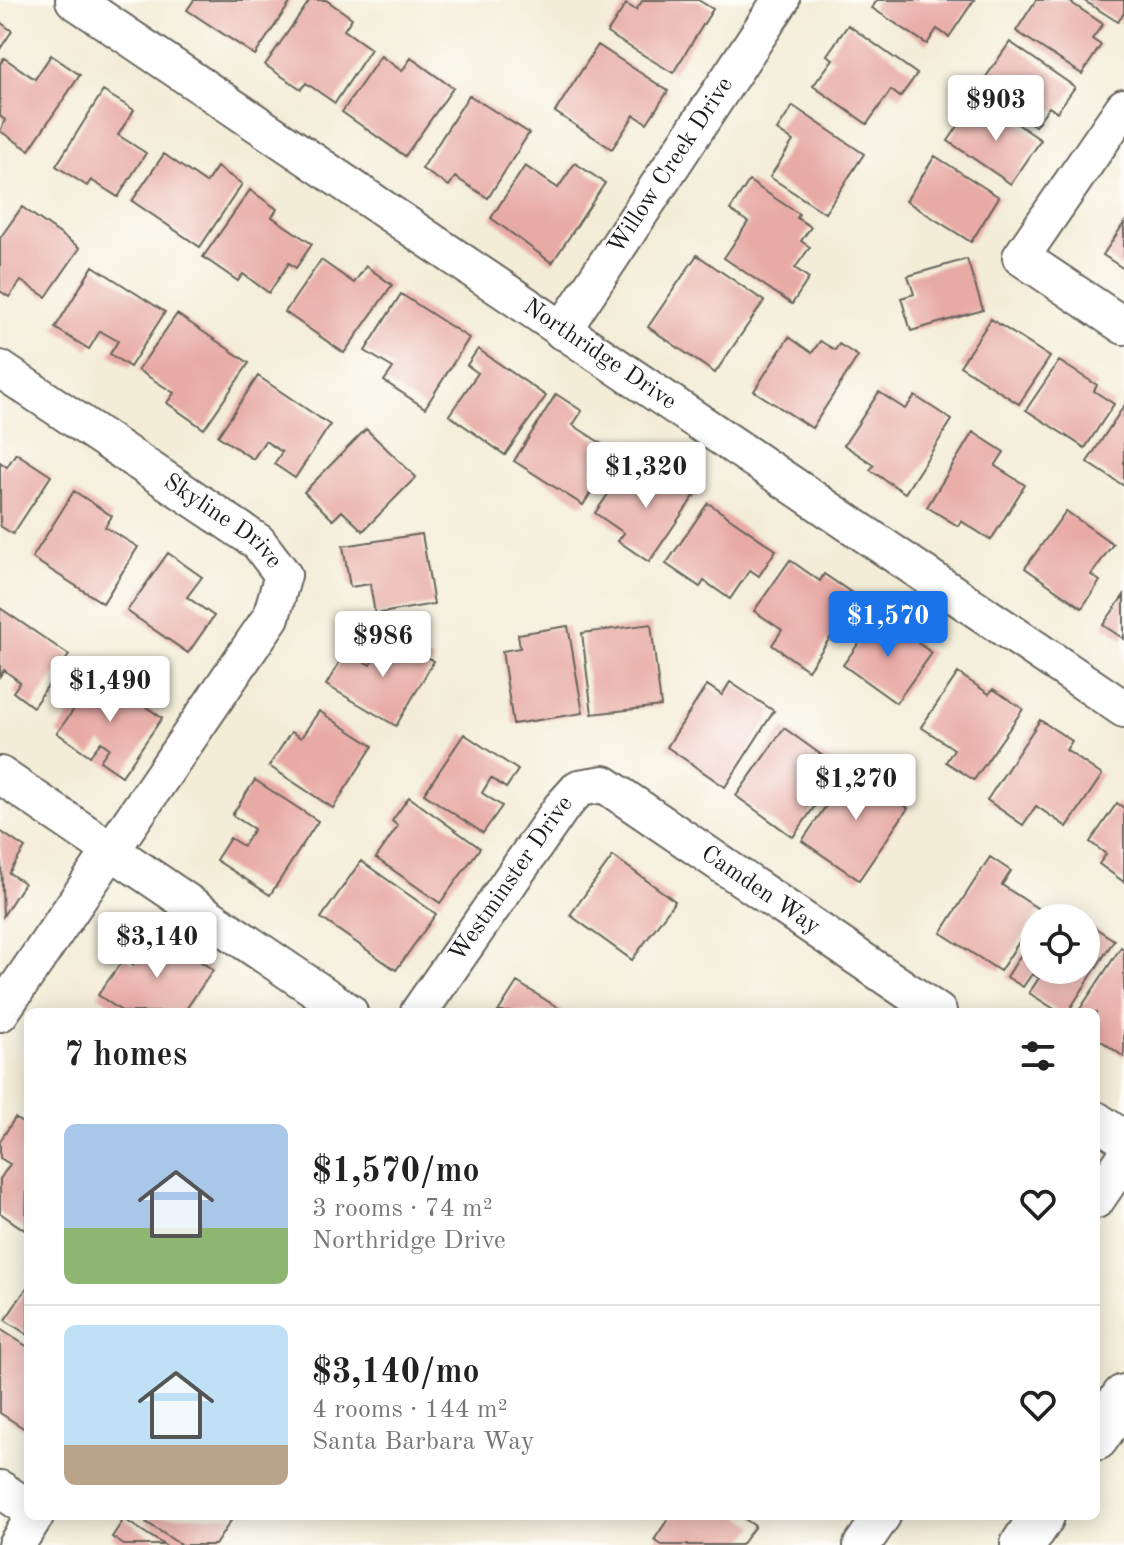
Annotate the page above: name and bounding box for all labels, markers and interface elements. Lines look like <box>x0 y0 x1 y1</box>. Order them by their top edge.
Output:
street label: Willow Creek Drive <box>604 73 738 258</box>
pin: $903 <box>949 75 1043 143</box>
text: $903 <box>966 88 1026 114</box>
street label: Northridge Drive <box>519 295 680 415</box>
pin: $1,320 <box>581 442 711 510</box>
text: $1,320 <box>605 455 687 481</box>
street label: Skyline Drive <box>159 470 286 573</box>
pin: $1,570 <box>823 591 953 659</box>
text: $1,570 <box>847 604 929 630</box>
pin: $986 <box>336 611 430 679</box>
text: $986 <box>353 624 413 650</box>
pin: $1,490 <box>45 656 175 724</box>
text: $1,490 <box>69 669 151 695</box>
pin: $1,270 <box>791 754 921 822</box>
text: $1,270 <box>815 767 897 793</box>
street label: Westminster Drive <box>446 792 578 966</box>
street label: Camden Way <box>696 842 824 940</box>
map controls <box>1020 904 1100 984</box>
button: locate <box>1020 904 1100 984</box>
pin: $3,140 <box>92 912 222 980</box>
text: $3,140 <box>116 925 198 951</box>
icon: filters <box>1016 1034 1060 1078</box>
text: 7 homes <box>64 1039 187 1073</box>
text: $1,570/mo <box>312 1155 480 1189</box>
icon: home <box>128 1156 224 1252</box>
icon: heart <box>1016 1182 1060 1226</box>
text: 3 rooms · 74 m² <box>312 1196 493 1222</box>
text: Northridge Drive <box>312 1228 506 1254</box>
text: $3,140/mo <box>312 1356 480 1390</box>
icon: home <box>128 1357 224 1453</box>
icon: heart <box>1016 1383 1060 1427</box>
text: 4 rooms · 144 m² <box>312 1397 508 1423</box>
text: Santa Barbara Way <box>312 1429 535 1455</box>

